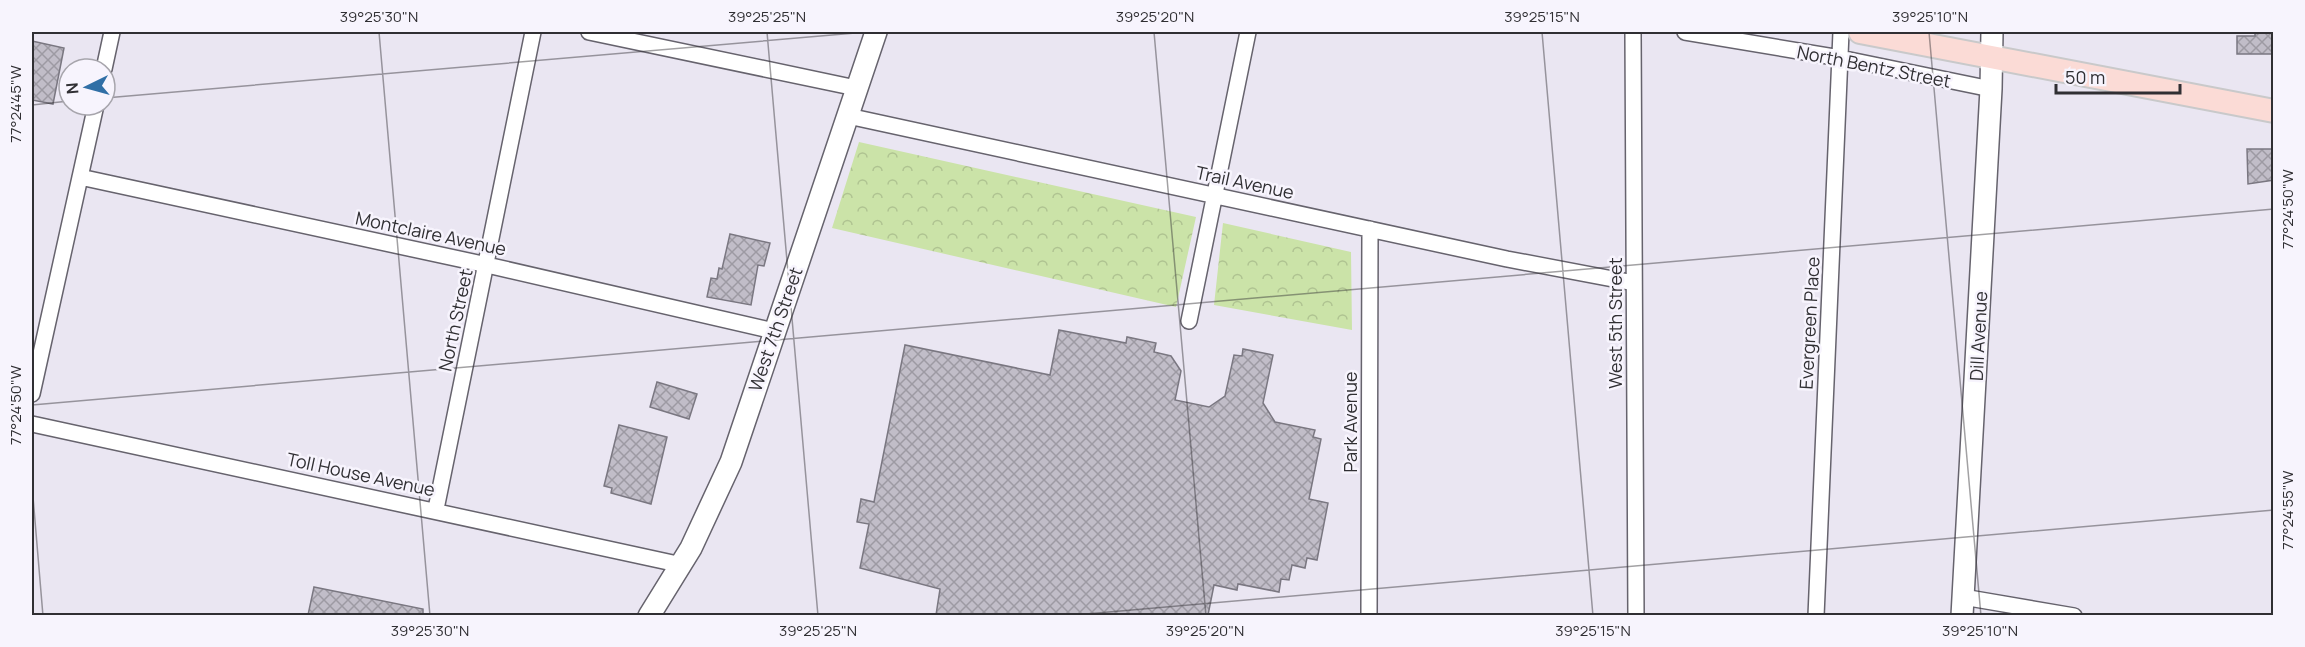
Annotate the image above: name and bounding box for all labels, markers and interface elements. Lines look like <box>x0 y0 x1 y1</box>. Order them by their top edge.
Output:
text: 39°25'30"N <box>340 6 418 27</box>
text: 39°25'25"N <box>728 6 806 27</box>
text: 39°25'20"N <box>1116 6 1194 27</box>
text: 39°25'15"N <box>1504 6 1580 27</box>
text: 39°25'10"N <box>1892 6 1968 27</box>
street label: North Bentz Street <box>1795 39 1953 93</box>
north arrow <box>57 57 117 117</box>
scale bar <box>2056 57 2180 95</box>
text: 77°24'45"W <box>5 65 26 143</box>
text: 50 m <box>2065 65 2105 89</box>
text: N <box>61 82 84 95</box>
street label: Trail Avenue <box>1194 160 1296 204</box>
text: 77°24'50"W <box>2277 169 2298 249</box>
street label: Montclaire Avenue <box>353 205 509 261</box>
street label: Evergreen Place <box>1794 256 1824 390</box>
street label: West 5th Street <box>1603 257 1627 389</box>
street label: West 7th Street <box>742 264 808 394</box>
street label: North Street <box>432 267 478 373</box>
street label: Dill Avenue <box>1964 290 1992 382</box>
text: 77°24'50"W <box>5 365 26 445</box>
street label: Park Avenue <box>1338 371 1362 473</box>
street label: Toll House Avenue <box>285 447 437 501</box>
text: 77°24'55"W <box>2277 470 2298 550</box>
text: 39°25'30"N <box>391 620 469 641</box>
text: 39°25'25"N <box>779 620 857 641</box>
text: 39°25'20"N <box>1166 620 1244 641</box>
text: 39°25'15"N <box>1555 620 1631 641</box>
text: 39°25'10"N <box>1942 620 2018 641</box>

